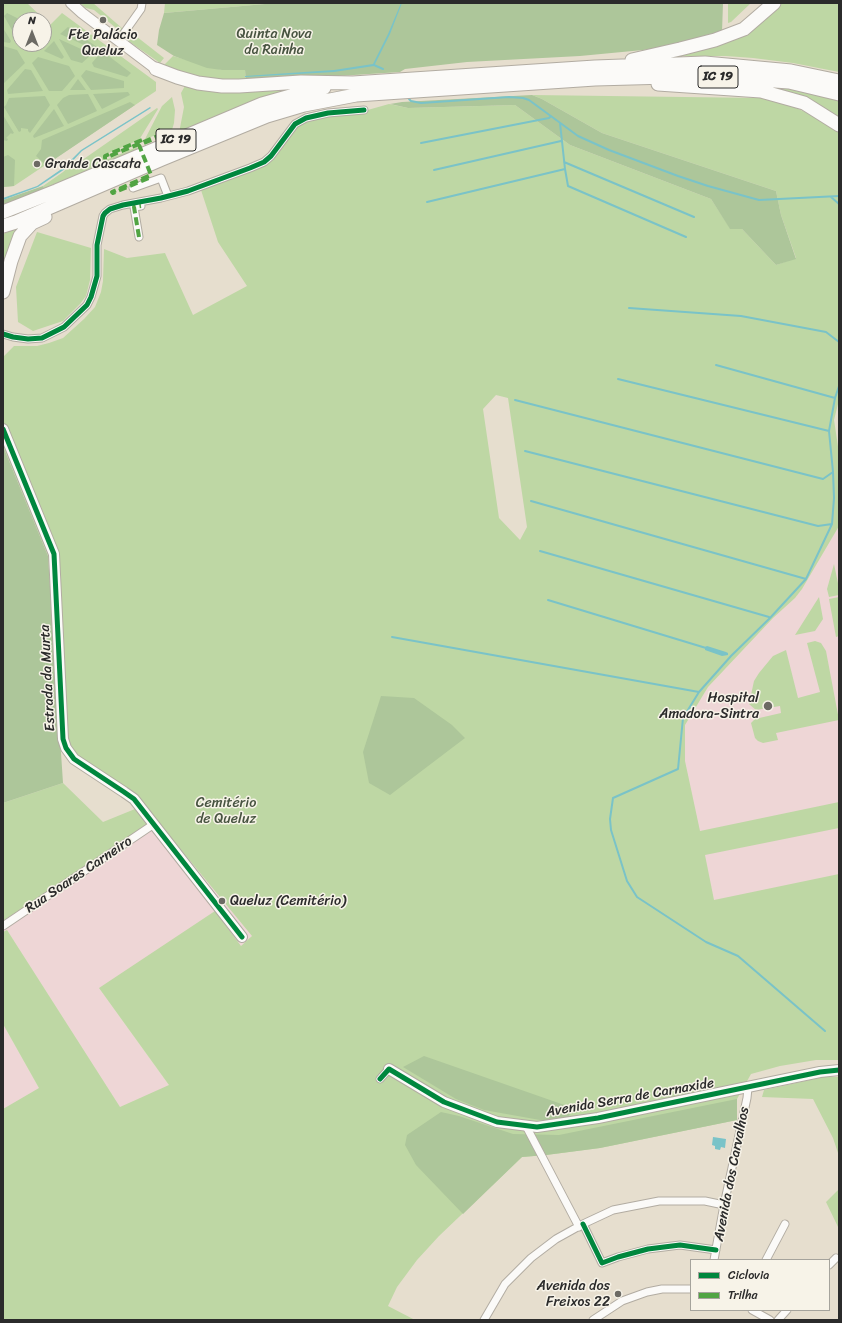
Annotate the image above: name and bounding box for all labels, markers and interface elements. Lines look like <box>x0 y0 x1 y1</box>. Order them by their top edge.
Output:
text: N <box>28 11 36 30</box>
north arrow <box>12 12 52 52</box>
marker: Fte Palácio Queluz <box>98 15 108 25</box>
park label: Quinta Nova da Rainha <box>236 26 312 58</box>
place label: Fte Palácio Queluz <box>69 27 137 60</box>
road number: IC 19 <box>698 66 738 88</box>
road number: IC 19 <box>156 129 196 151</box>
place label: Grande Cascata <box>45 156 141 172</box>
marker: Grande Cascata <box>32 159 42 169</box>
street label: Estrada da Murta <box>37 624 59 732</box>
place label: Hospital Amadora-Sintra <box>659 690 759 722</box>
marker: Hospital Amadora-Sintra <box>762 700 774 712</box>
park label: Cemitério de Queluz <box>196 795 256 828</box>
street label: Rua Soares Carneiro <box>22 833 136 917</box>
place label: Queluz (Cemitério) <box>230 893 346 909</box>
marker: Queluz (Cemitério) <box>217 896 227 906</box>
street label: Avenida Serra de Carnaxide <box>545 1075 715 1121</box>
street label: Avenida dos Carvalhos <box>711 1105 753 1243</box>
legend <box>690 1259 830 1311</box>
text: Ciclovia <box>728 1264 769 1286</box>
place label: Avenida dos Freixos 22 <box>537 1278 610 1310</box>
text: Trilha <box>728 1284 758 1306</box>
marker: Avenida dos Freixos 22 <box>613 1289 623 1299</box>

